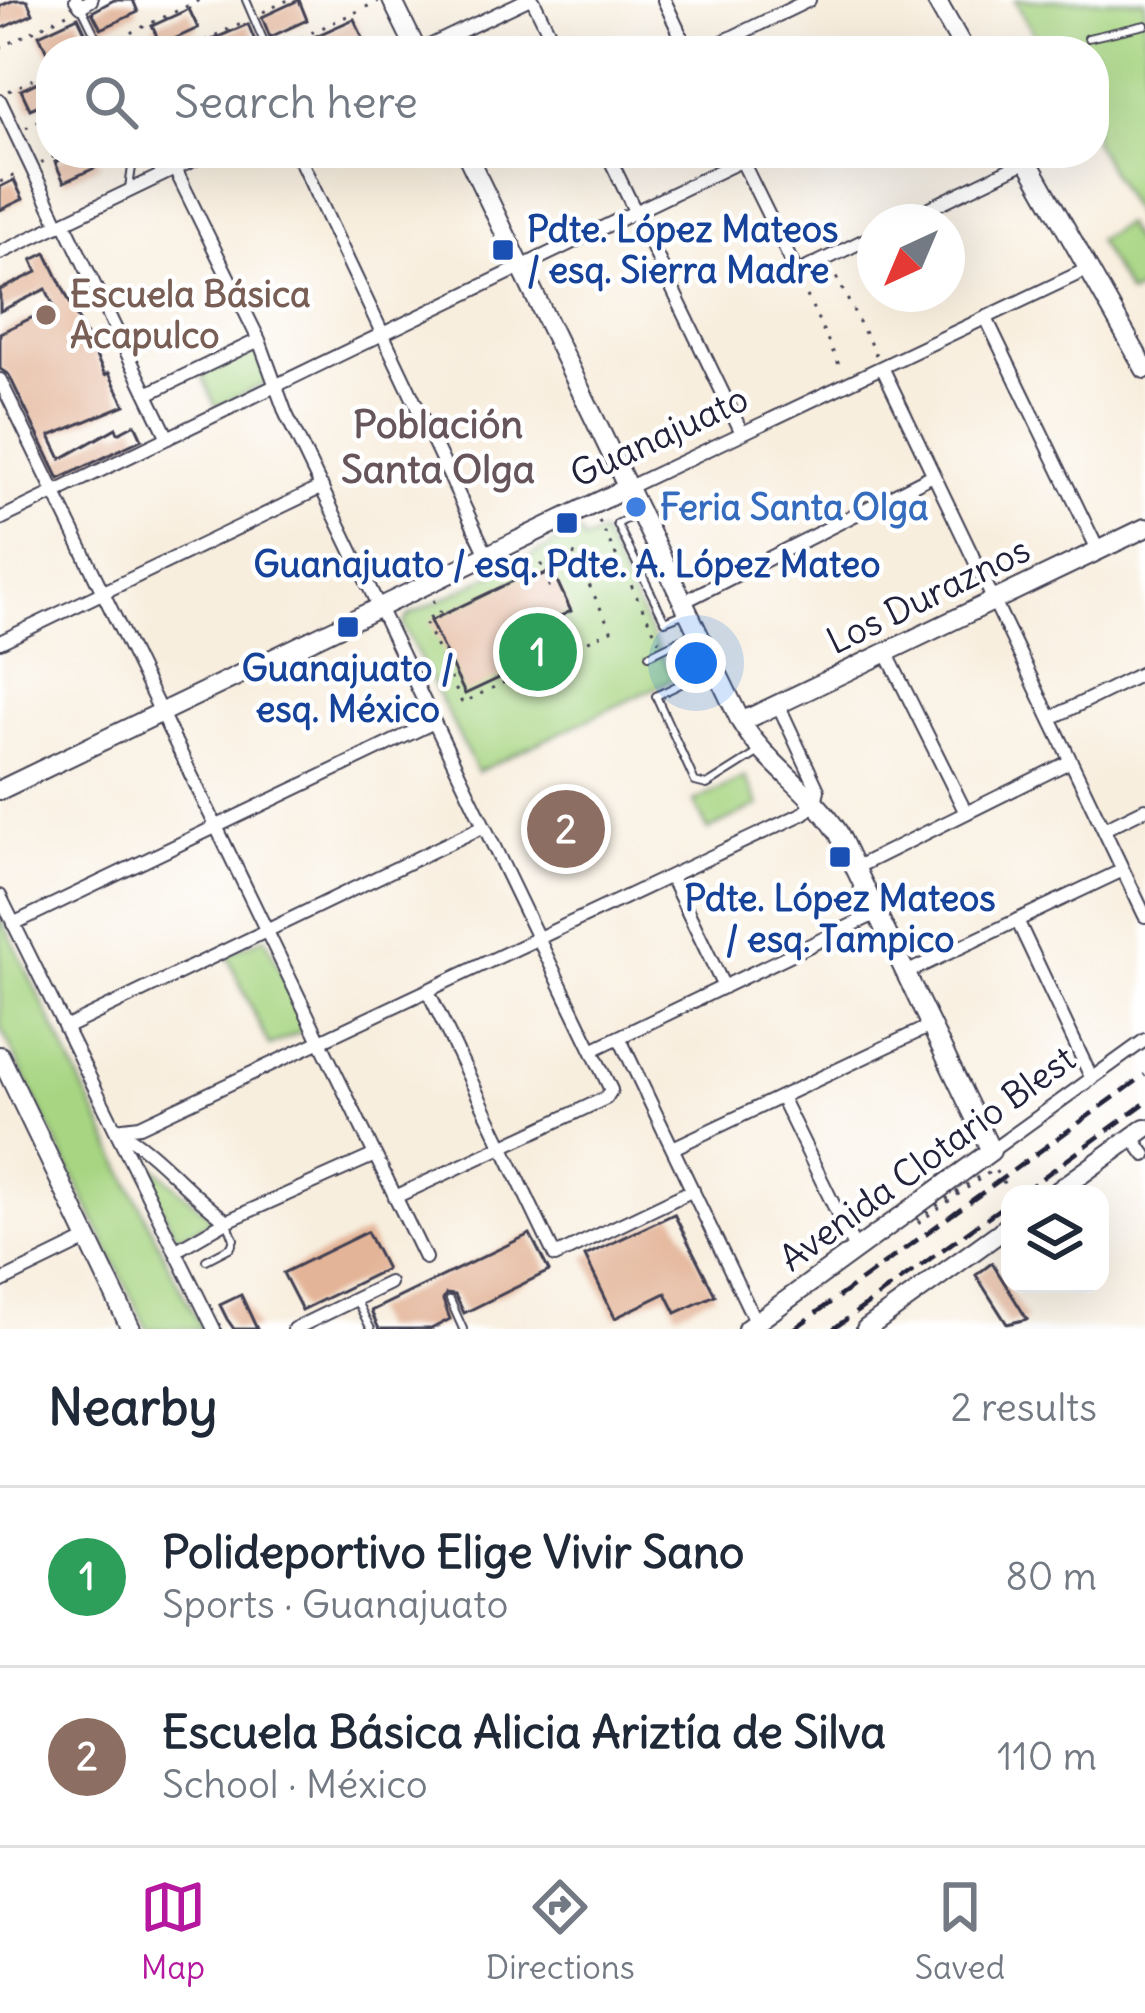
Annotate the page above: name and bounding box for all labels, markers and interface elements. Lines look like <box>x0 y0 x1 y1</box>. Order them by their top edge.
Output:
search box <box>36 36 1109 168</box>
icon: search <box>78 69 144 135</box>
text: Search here <box>174 74 418 130</box>
north arrow <box>857 204 965 312</box>
place label: Pdte. López Mateos / esq. Sierra Madre <box>527 207 838 293</box>
marker: Pdte. López Mateos / esq. Sierra Madre <box>490 237 516 263</box>
place label: Escuela Básica Acapulco <box>70 272 310 358</box>
marker: Escuela Básica Acapulco <box>33 302 59 328</box>
street label: Guanajuato <box>563 376 755 497</box>
district label: Población Santa Olga <box>341 400 535 494</box>
place label: Feria Santa Olga <box>660 485 929 530</box>
marker: Feria Santa Olga <box>623 494 649 520</box>
marker: Guanajuato / esq. Pdte. A. López Mateo <box>554 510 580 536</box>
street label: Los Duraznos <box>819 527 1037 664</box>
place label: Guanajuato / esq. Pdte. A. López Mateo <box>254 542 880 587</box>
pin: 1 <box>499 607 577 697</box>
marker: Guanajuato / esq. México <box>335 614 361 640</box>
your location <box>666 633 726 693</box>
place label: Guanajuato / esq. México <box>242 646 454 732</box>
pin: 2 <box>527 784 605 874</box>
marker: Pdte. López Mateos / esq. Tampico <box>827 844 853 870</box>
place label: Pdte. López Mateos / esq. Tampico <box>684 876 996 962</box>
street label: Avenida Clotario Blest <box>771 1036 1084 1281</box>
map controls <box>1001 1185 1109 1293</box>
button: layers <box>1001 1185 1109 1293</box>
text: Nearby <box>48 1375 217 1439</box>
text: 2 results <box>950 1383 1097 1432</box>
text: Polideportivo Elige Vivir Sano <box>162 1524 744 1580</box>
text: 1 <box>79 1552 95 1601</box>
text: 80 m <box>1005 1552 1097 1601</box>
text: Sports · Guanajuato <box>162 1580 508 1629</box>
text: Escuela Básica Alicia Ariztía de Silva <box>162 1704 886 1760</box>
text: 2 <box>76 1732 98 1781</box>
text: 110 m <box>997 1732 1097 1781</box>
text: School · México <box>162 1760 428 1809</box>
tab: Map <box>140 1874 206 1988</box>
tab: Directions <box>486 1874 635 1988</box>
tab: Saved <box>915 1874 1005 1988</box>

